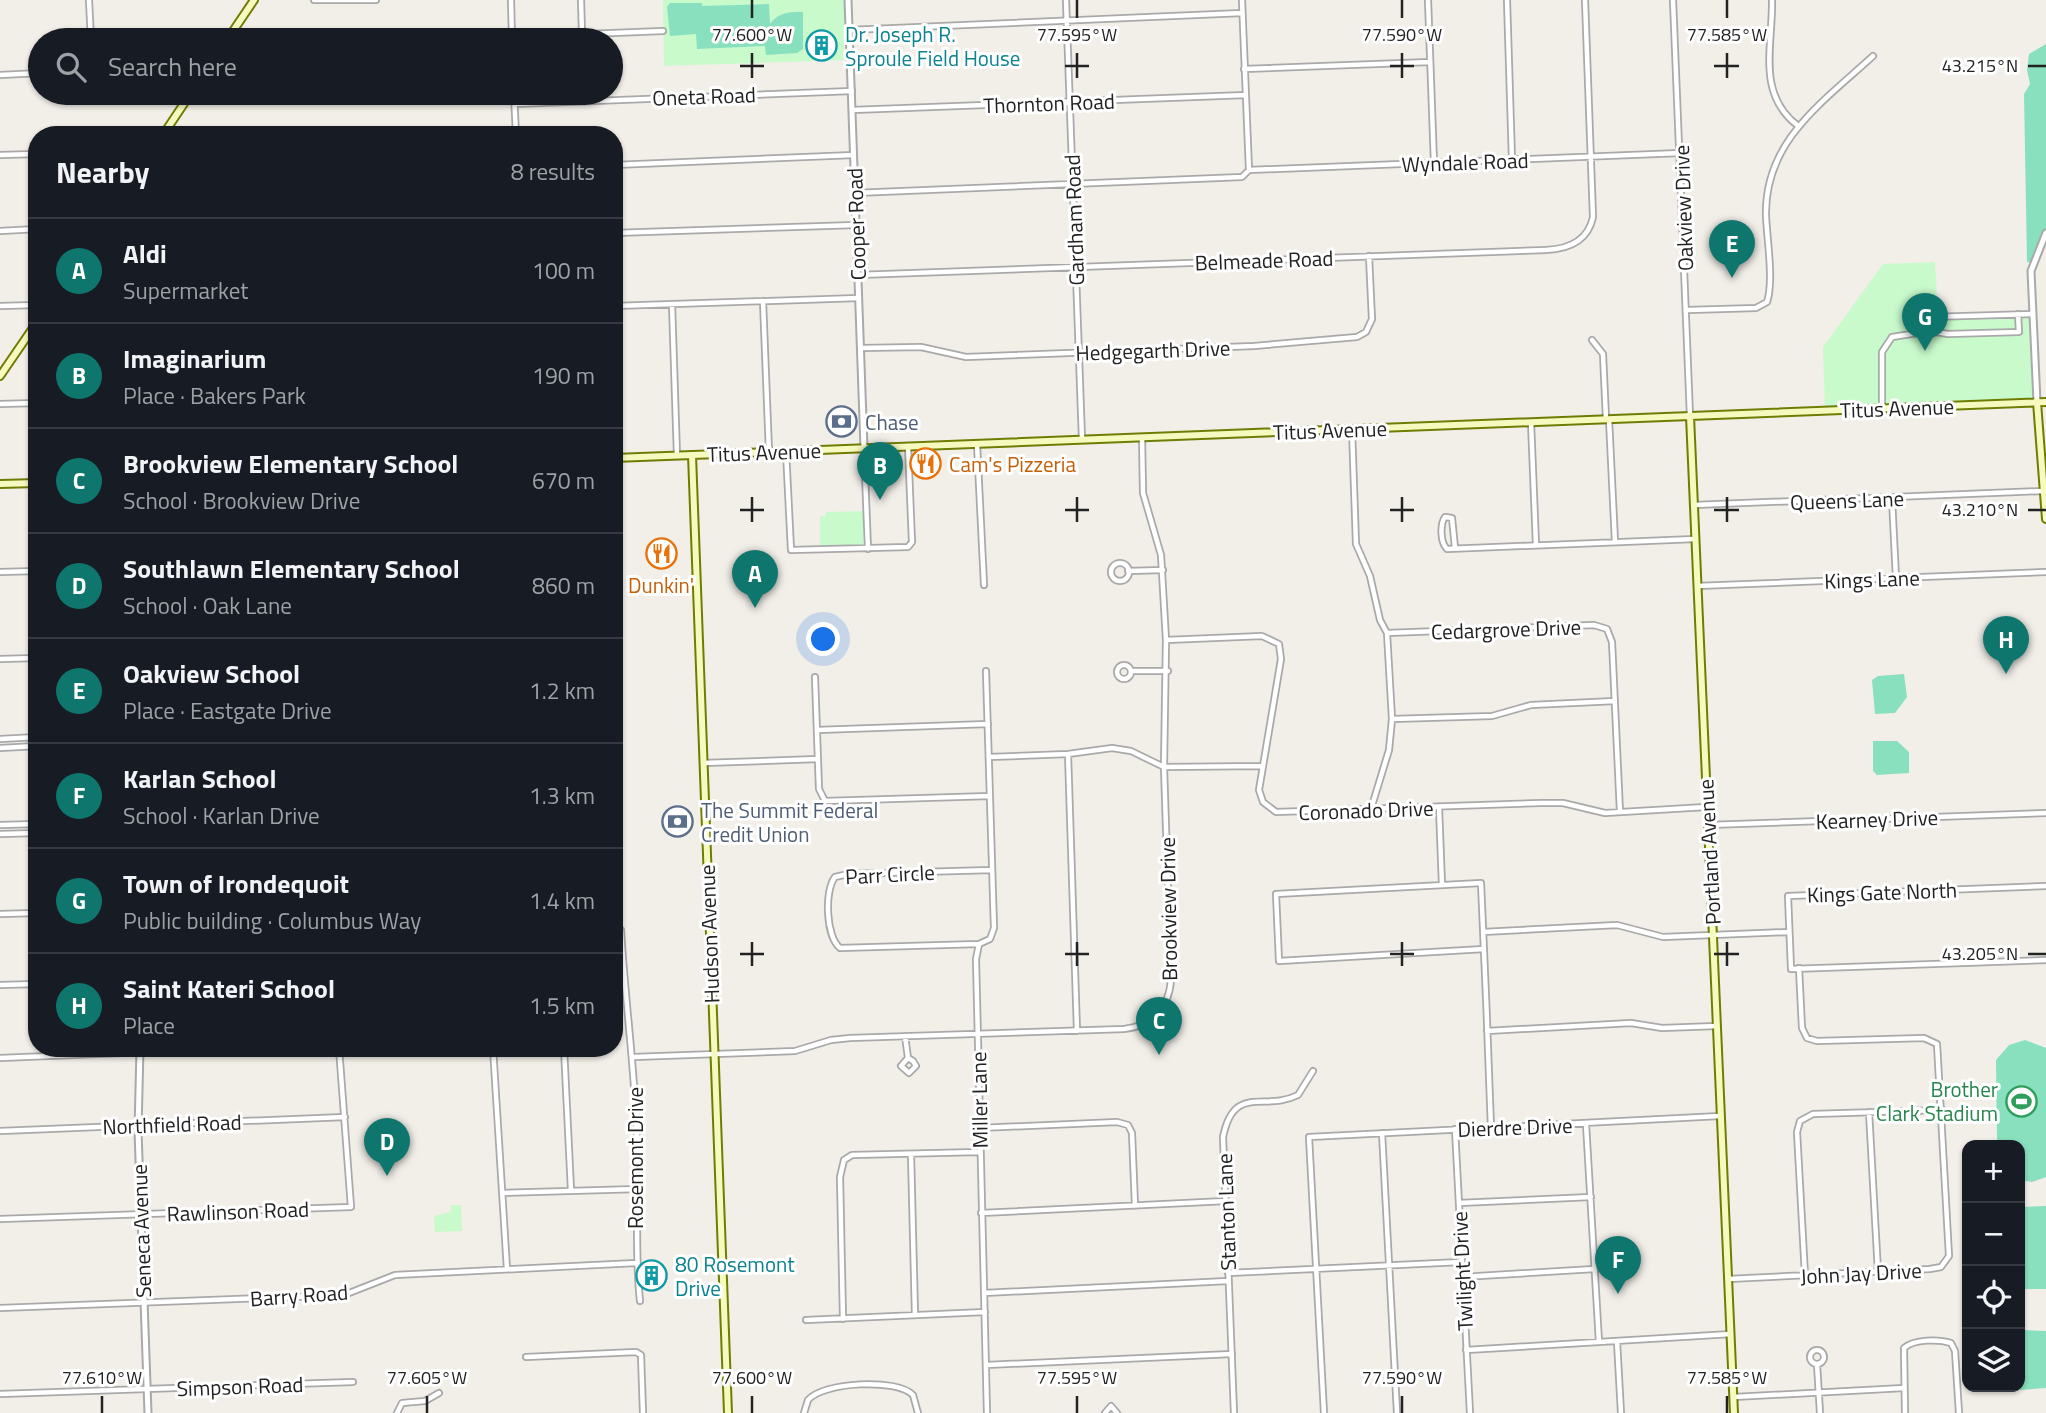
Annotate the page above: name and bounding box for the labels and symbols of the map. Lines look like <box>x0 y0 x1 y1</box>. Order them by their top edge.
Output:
place label: Dr. Joseph R. Sproule Field House <box>845 18 1020 74</box>
text: 77.600°W <box>712 21 792 48</box>
text: 77.595°W <box>1037 21 1117 48</box>
text: 77.590°W <box>1362 21 1442 48</box>
text: 77.585°W <box>1687 21 1767 48</box>
building icon: Dr. Joseph R. Sproule Field House <box>805 29 839 63</box>
text: 43.215°N <box>1942 52 2018 79</box>
street label: Oneta Road <box>652 78 756 114</box>
street label: Thornton Road <box>983 85 1115 121</box>
street label: Wyndale Road <box>1401 144 1529 180</box>
street label: Oakview Drive <box>1665 144 1701 272</box>
street label: Gardham Road <box>1056 154 1092 286</box>
street label: Cooper Road <box>838 167 874 281</box>
pin: E <box>1709 220 1755 278</box>
street label: Belmeade Road <box>1194 242 1334 278</box>
pin: G <box>1902 293 1948 351</box>
street label: Hedgegarth Drive <box>1075 331 1231 369</box>
street label: Titus Avenue <box>1839 390 1955 426</box>
bank icon: Chase <box>825 405 859 439</box>
place label: Chase <box>865 406 919 438</box>
street label: Titus Avenue <box>1272 412 1388 448</box>
street label: Titus Avenue <box>706 434 822 470</box>
pin: B <box>857 442 903 500</box>
restaurant icon: Cam's Pizzeria <box>909 447 943 481</box>
place label: Cam's Pizzeria <box>949 448 1076 480</box>
street label: Queens Lane <box>1789 482 1905 518</box>
text: 43.210°N <box>1942 496 2018 523</box>
restaurant icon: Dunkin' <box>644 536 678 570</box>
pin: A <box>732 550 778 608</box>
street label: Kings Lane <box>1824 561 1920 597</box>
place label: Dunkin' <box>628 569 694 601</box>
street label: Cedargrove Drive <box>1430 610 1582 648</box>
pin: H <box>1983 616 2029 674</box>
your location <box>806 622 840 656</box>
street label: Portland Avenue <box>1689 778 1729 926</box>
street label: Coronado Drive <box>1298 792 1434 828</box>
place label: The Summit Federal Credit Union <box>701 794 878 850</box>
street label: Kearney Drive <box>1815 801 1939 837</box>
bank icon: The Summit Federal Credit Union <box>661 805 695 839</box>
street label: Brookview Drive <box>1151 837 1185 981</box>
street label: Parr Circle <box>844 856 936 892</box>
street label: Hudson Avenue <box>691 864 727 1004</box>
street label: Kings Gate North <box>1806 873 1958 911</box>
text: 43.205°N <box>1942 940 2018 967</box>
pin: C <box>1136 997 1182 1055</box>
street label: Miller Lane <box>962 1051 996 1149</box>
place label: Brother Clark Stadium <box>1876 1073 1998 1129</box>
sports icon: Brother Clark Stadium <box>2004 1084 2038 1118</box>
street label: Rosemont Drive <box>619 1087 651 1229</box>
street label: Northfield Road <box>102 1106 242 1142</box>
street label: Dierdre Drive <box>1457 1109 1573 1145</box>
pin: D <box>364 1118 410 1176</box>
street label: Stanton Lane <box>1208 1153 1244 1271</box>
street label: Seneca Avenue <box>123 1164 159 1298</box>
street label: Rawlinson Road <box>166 1193 310 1229</box>
street label: Twilight Drive <box>1443 1210 1481 1332</box>
pin: F <box>1595 1236 1641 1294</box>
place label: 80 Rosemont Drive <box>675 1248 795 1304</box>
street label: John Jay Drive <box>1800 1254 1922 1292</box>
building icon: 80 Rosemont Drive <box>635 1259 669 1293</box>
street label: Barry Road <box>249 1276 349 1314</box>
text: 77.610°W <box>62 1364 142 1391</box>
text: 77.605°W <box>387 1364 467 1391</box>
text: 77.600°W <box>712 1364 792 1391</box>
text: 77.595°W <box>1037 1364 1117 1391</box>
text: 77.590°W <box>1362 1364 1442 1391</box>
text: 77.585°W <box>1687 1364 1767 1391</box>
street label: Simpson Road <box>176 1368 304 1404</box>

